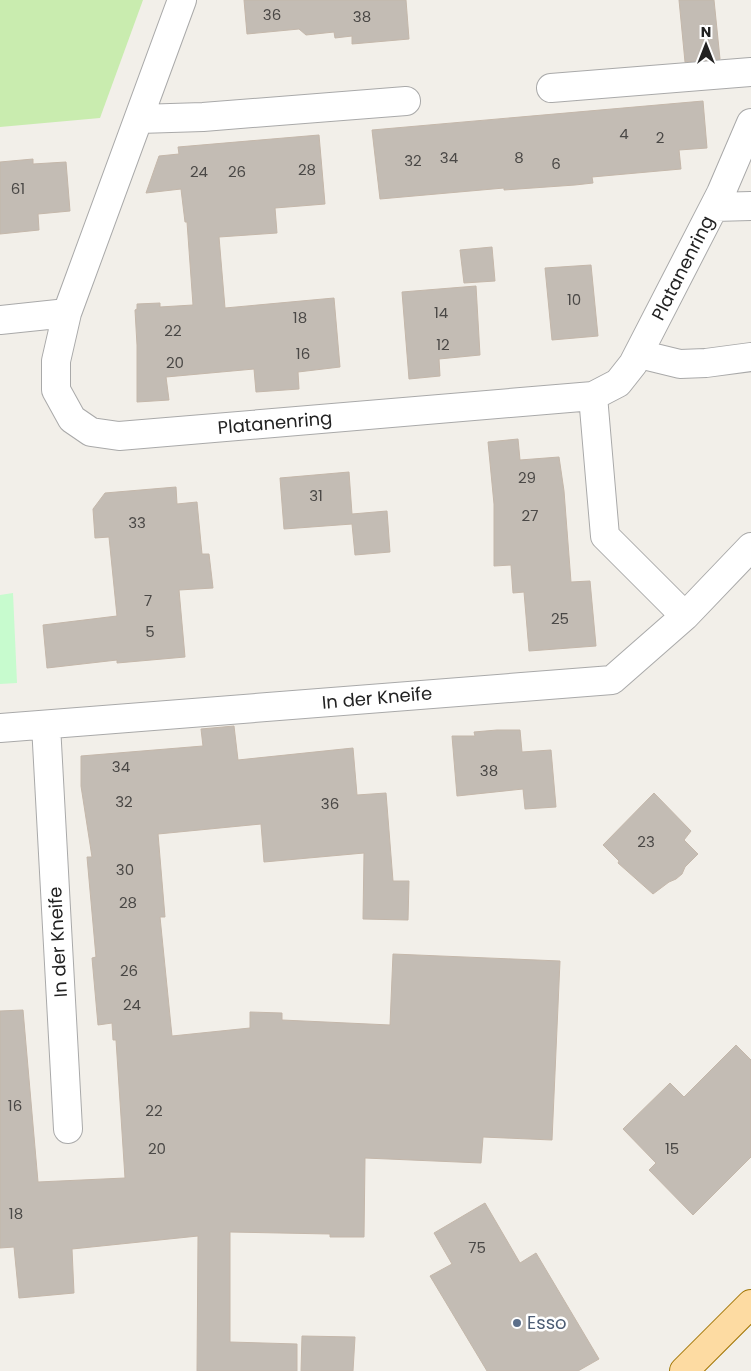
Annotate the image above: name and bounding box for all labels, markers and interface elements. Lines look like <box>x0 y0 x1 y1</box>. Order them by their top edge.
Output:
house number: 36 <box>263 4 281 25</box>
house number: 38 <box>353 6 371 27</box>
north arrow <box>681 20 731 70</box>
text: N <box>701 22 711 42</box>
house number: 4 <box>619 123 629 144</box>
house number: 2 <box>656 127 664 148</box>
house number: 34 <box>440 147 458 168</box>
house number: 8 <box>514 147 524 168</box>
house number: 32 <box>404 150 422 171</box>
house number: 6 <box>551 153 561 174</box>
house number: 28 <box>298 159 316 180</box>
house number: 24 <box>190 161 208 182</box>
house number: 26 <box>228 161 246 182</box>
house number: 61 <box>11 178 25 199</box>
street label: Platanenring <box>645 211 720 325</box>
house number: 10 <box>567 289 581 310</box>
house number: 14 <box>434 302 448 323</box>
house number: 18 <box>293 307 307 328</box>
house number: 22 <box>164 320 182 341</box>
house number: 12 <box>436 334 450 355</box>
house number: 16 <box>296 343 310 364</box>
house number: 20 <box>166 352 184 373</box>
street label: Platanenring <box>217 405 333 440</box>
house number: 29 <box>518 467 536 488</box>
house number: 31 <box>309 485 323 506</box>
house number: 27 <box>522 505 538 526</box>
house number: 33 <box>128 512 146 533</box>
house number: 7 <box>144 590 152 611</box>
house number: 25 <box>551 608 569 629</box>
house number: 5 <box>145 621 155 642</box>
street label: In der Kneife <box>321 680 433 715</box>
house number: 34 <box>112 756 130 777</box>
house number: 38 <box>480 760 498 781</box>
house number: 32 <box>115 791 133 812</box>
house number: 36 <box>321 793 339 814</box>
house number: 23 <box>637 831 655 852</box>
house number: 30 <box>116 859 134 880</box>
street label: In der Kneife <box>42 886 73 998</box>
house number: 28 <box>119 892 137 913</box>
house number: 26 <box>120 960 138 981</box>
house number: 24 <box>123 994 141 1015</box>
house number: 16 <box>8 1095 22 1116</box>
house number: 22 <box>145 1100 163 1121</box>
house number: 20 <box>148 1138 166 1159</box>
house number: 15 <box>665 1138 679 1159</box>
house number: 18 <box>9 1203 23 1224</box>
house number: 75 <box>468 1237 486 1258</box>
place label: Esso <box>527 1310 567 1335</box>
marker: Esso <box>511 1317 523 1329</box>

